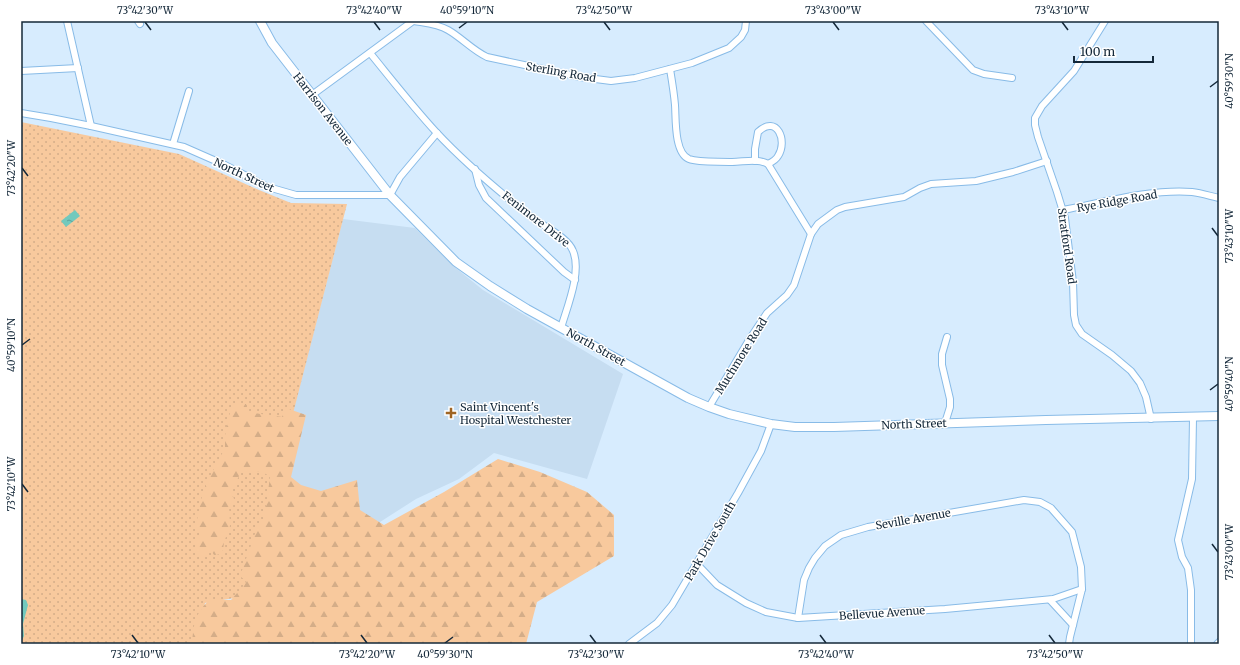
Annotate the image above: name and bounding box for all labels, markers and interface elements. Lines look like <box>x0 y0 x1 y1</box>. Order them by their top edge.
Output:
text: 73°42'30"W <box>117 4 174 17</box>
text: 73°42'40"W <box>346 4 403 17</box>
text: 40°59'10"N <box>440 4 494 17</box>
text: 73°42'50"W <box>576 4 633 17</box>
text: 73°43'00"W <box>805 4 862 17</box>
text: 73°43'10"W <box>1035 4 1090 17</box>
scale bar <box>1074 38 1153 64</box>
text: 100 m <box>1080 44 1115 59</box>
text: 40°59'30"N <box>1223 53 1236 109</box>
street label: Sterling Road <box>525 59 598 85</box>
street label: Harrison Avenue <box>290 70 356 148</box>
text: 73°42'20"W <box>5 139 18 196</box>
street label: North Street <box>211 155 277 195</box>
street label: Rye Ridge Road <box>1076 187 1159 215</box>
street label: Fenimore Drive <box>499 188 573 250</box>
street label: Stratford Road <box>1055 207 1079 285</box>
text: 73°43'10"W <box>1223 208 1236 263</box>
street label: Muchmore Road <box>712 315 770 397</box>
text: 40°59'10"N <box>5 318 18 372</box>
street label: North Street <box>564 325 629 369</box>
text: 40°59'40"N <box>1223 356 1236 412</box>
place label: Saint Vincent's Hospital Westchester <box>460 400 571 427</box>
marker: Saint Vincent's Hospital Westchester <box>445 407 457 419</box>
street label: North Street <box>881 416 948 432</box>
text: 73°42'10"W <box>5 456 18 511</box>
street label: Park Drive South <box>682 498 739 583</box>
street label: Seville Avenue <box>874 505 952 533</box>
text: 73°43'00"W <box>1223 523 1236 580</box>
street label: Bellevue Avenue <box>838 603 926 623</box>
text: 73°42'10"W <box>111 648 166 661</box>
text: 73°42'20"W <box>339 648 396 661</box>
text: 40°59'30"N <box>417 648 473 661</box>
text: 73°42'30"W <box>568 648 625 661</box>
text: 73°42'40"W <box>798 648 855 661</box>
text: 73°42'50"W <box>1027 648 1084 661</box>

